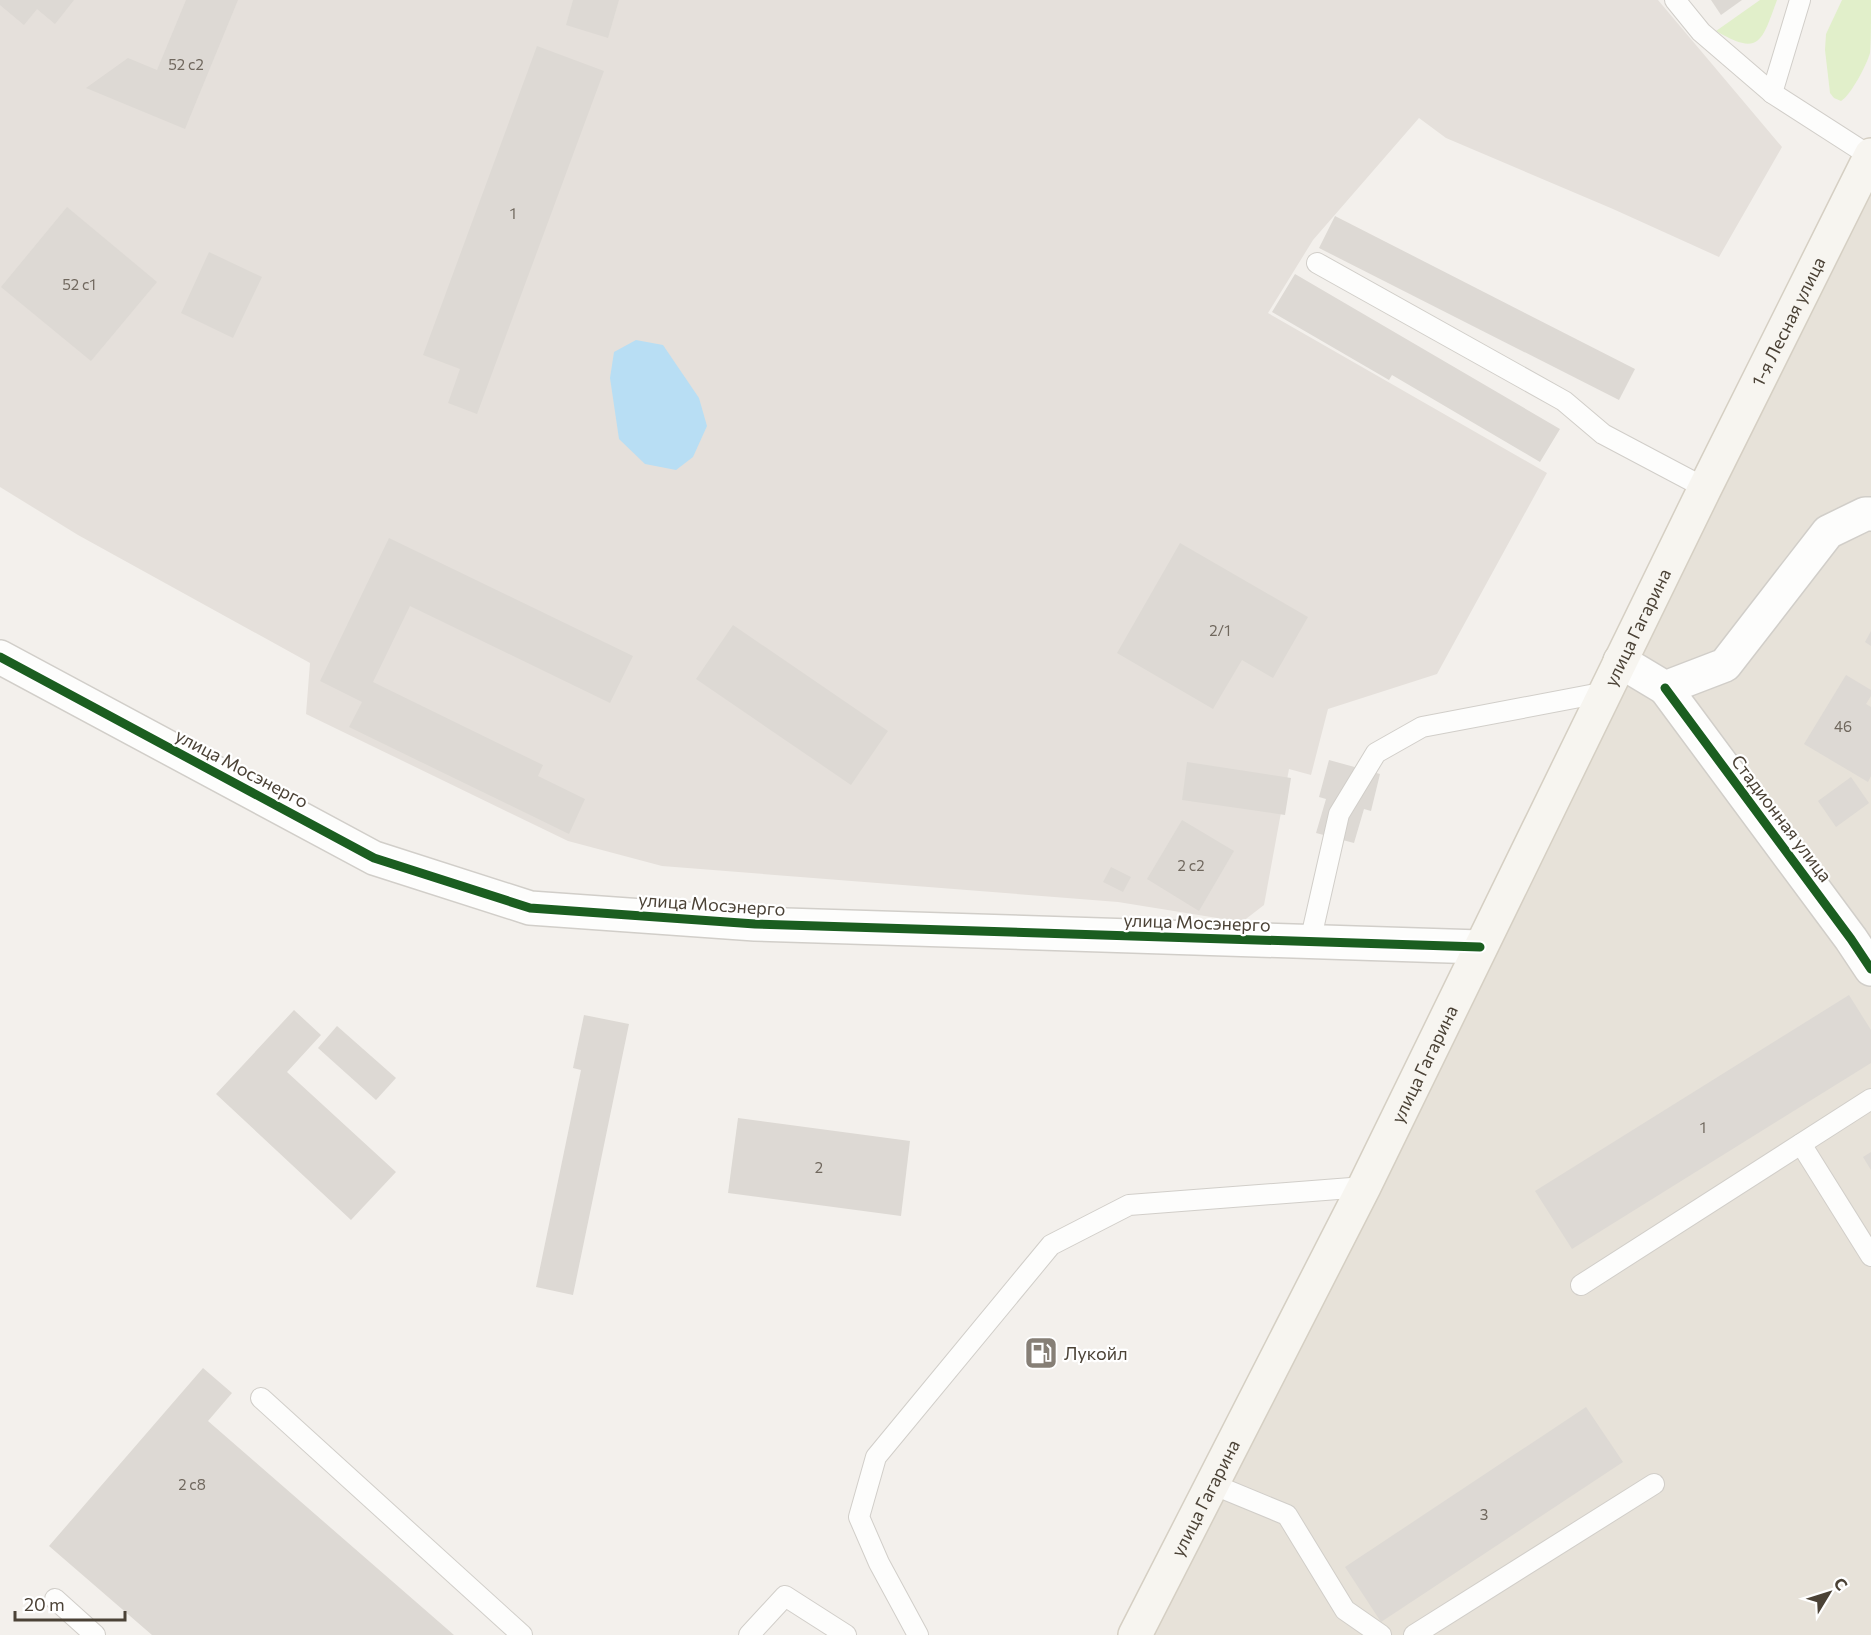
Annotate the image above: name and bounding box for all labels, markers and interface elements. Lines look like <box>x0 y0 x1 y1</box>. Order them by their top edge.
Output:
house number: 52 с2 <box>168 55 204 73</box>
house number: 1 <box>510 204 516 222</box>
street label: 1-я Лесная улица <box>1747 253 1830 390</box>
house number: 52 с1 <box>62 275 96 293</box>
street label: улица Гагарина <box>1599 565 1675 690</box>
house number: 2/1 <box>1209 621 1231 639</box>
house number: 46 <box>1834 717 1852 735</box>
street label: улица Мосэнерго <box>172 724 312 812</box>
street label: Стадионная улица <box>1727 750 1837 886</box>
house number: 2 с2 <box>1178 856 1204 874</box>
street label: улица Мосэнерго <box>638 888 786 920</box>
street label: улица Мосэнерго <box>1123 908 1271 936</box>
street label: улица Гагарина <box>1386 1001 1462 1127</box>
house number: 1 <box>1700 1118 1706 1136</box>
house number: 2 <box>815 1158 823 1176</box>
fuel station icon: Лукойл <box>1023 1335 1059 1371</box>
place label: Лукойл <box>1064 1342 1128 1364</box>
street label: улица Гагарина <box>1166 1436 1244 1560</box>
house number: 2 с8 <box>178 1475 206 1493</box>
house number: 3 <box>1480 1505 1488 1523</box>
north arrow <box>1799 1563 1859 1623</box>
text: С <box>1830 1573 1852 1594</box>
scale bar <box>15 1584 124 1622</box>
text: 20 m <box>24 1593 65 1615</box>

